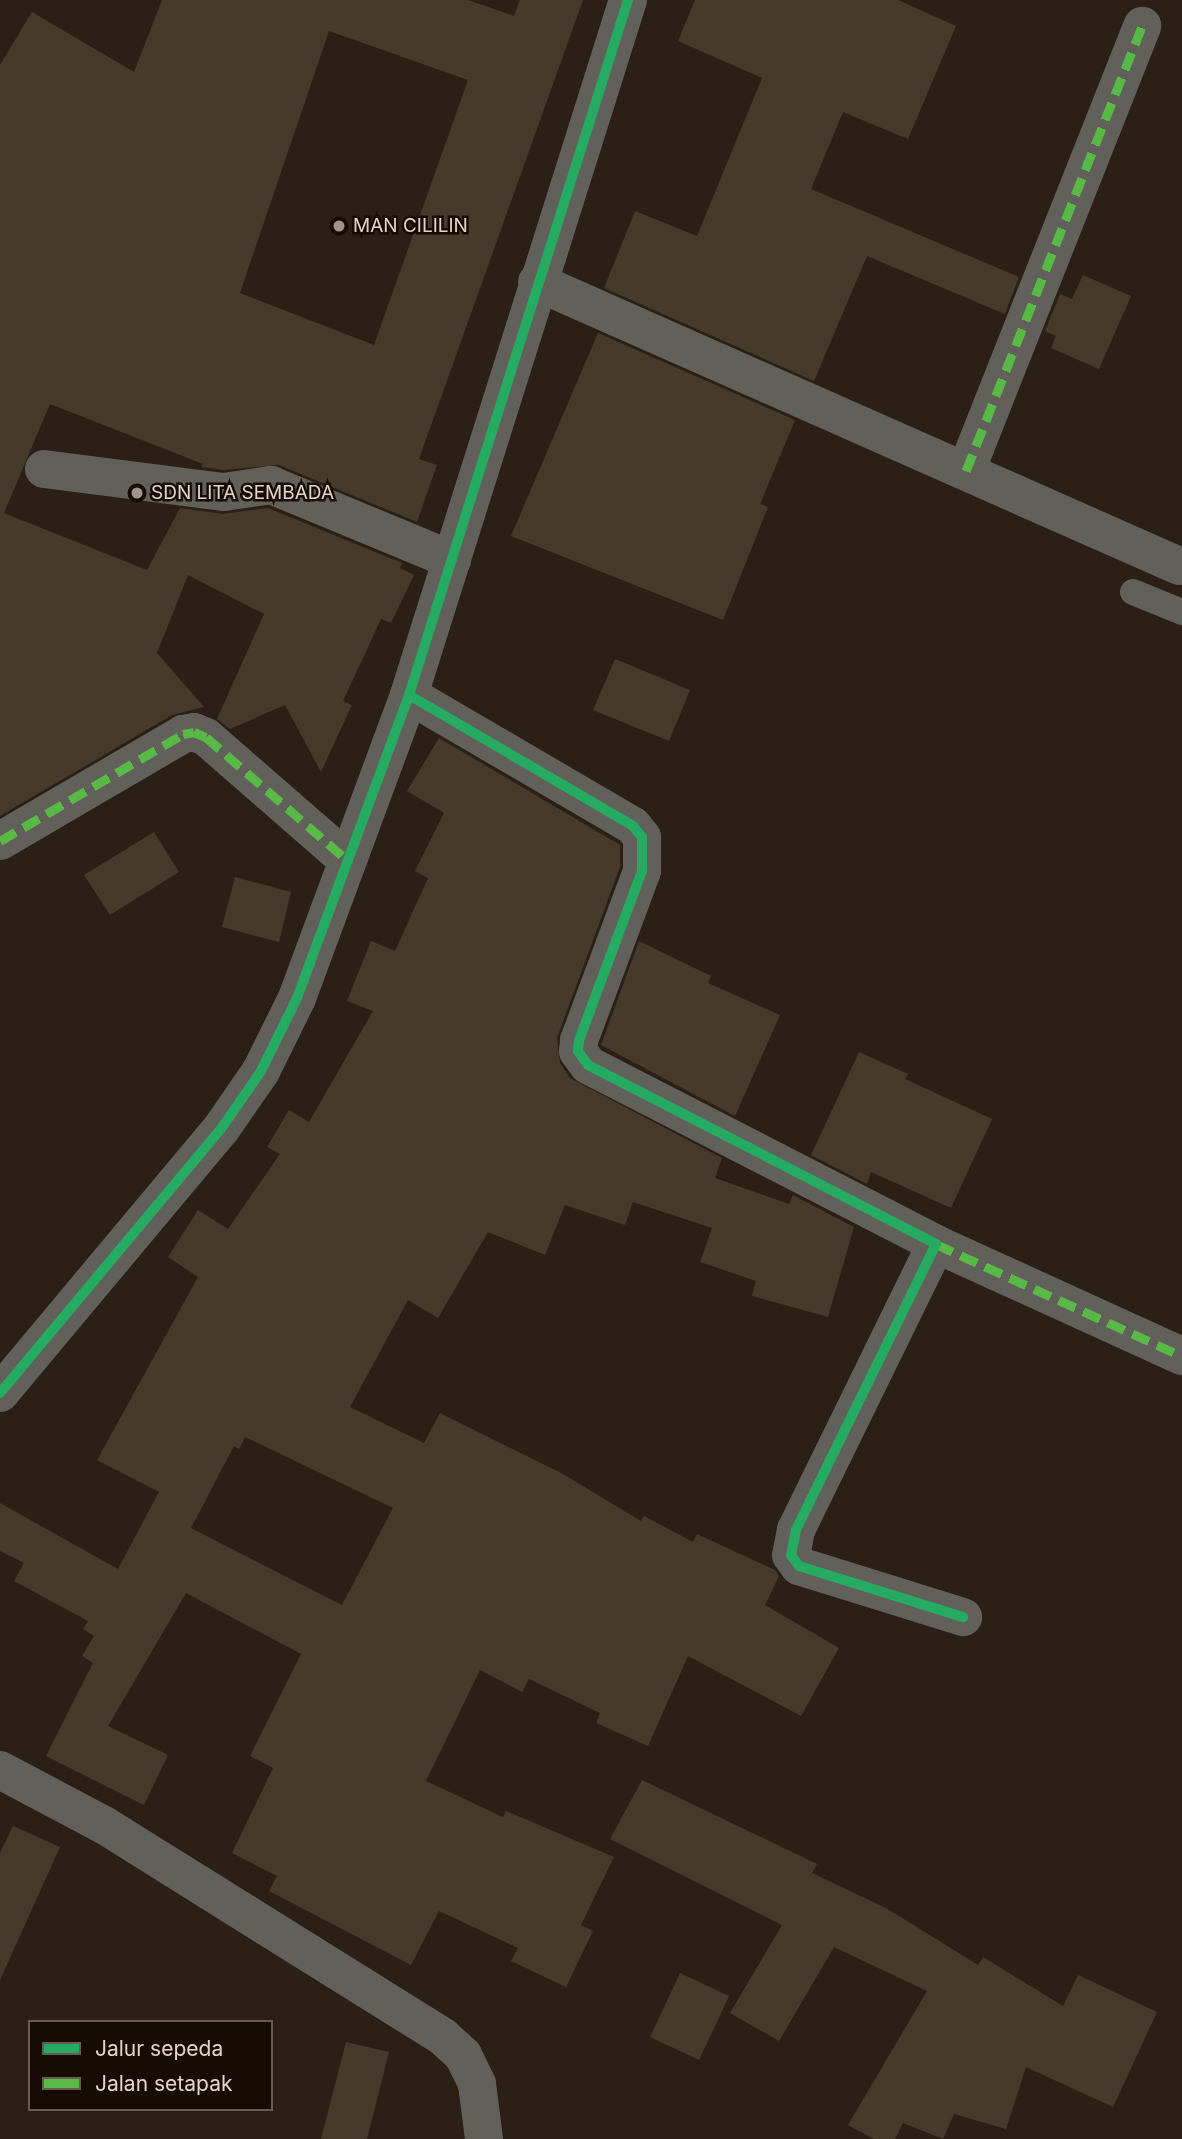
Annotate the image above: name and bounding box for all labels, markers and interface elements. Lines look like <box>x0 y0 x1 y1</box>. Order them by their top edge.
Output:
place label: MAN CILILIN <box>353 215 468 237</box>
marker: MAN CILILIN <box>331 218 347 234</box>
place label: SDN LITA SEMBADA <box>151 482 334 504</box>
marker: SDN LITA SEMBADA <box>129 485 145 501</box>
legend <box>28 2020 273 2111</box>
text: Jalur sepeda <box>95 2036 223 2061</box>
text: Jalan setapak <box>95 2071 232 2096</box>

